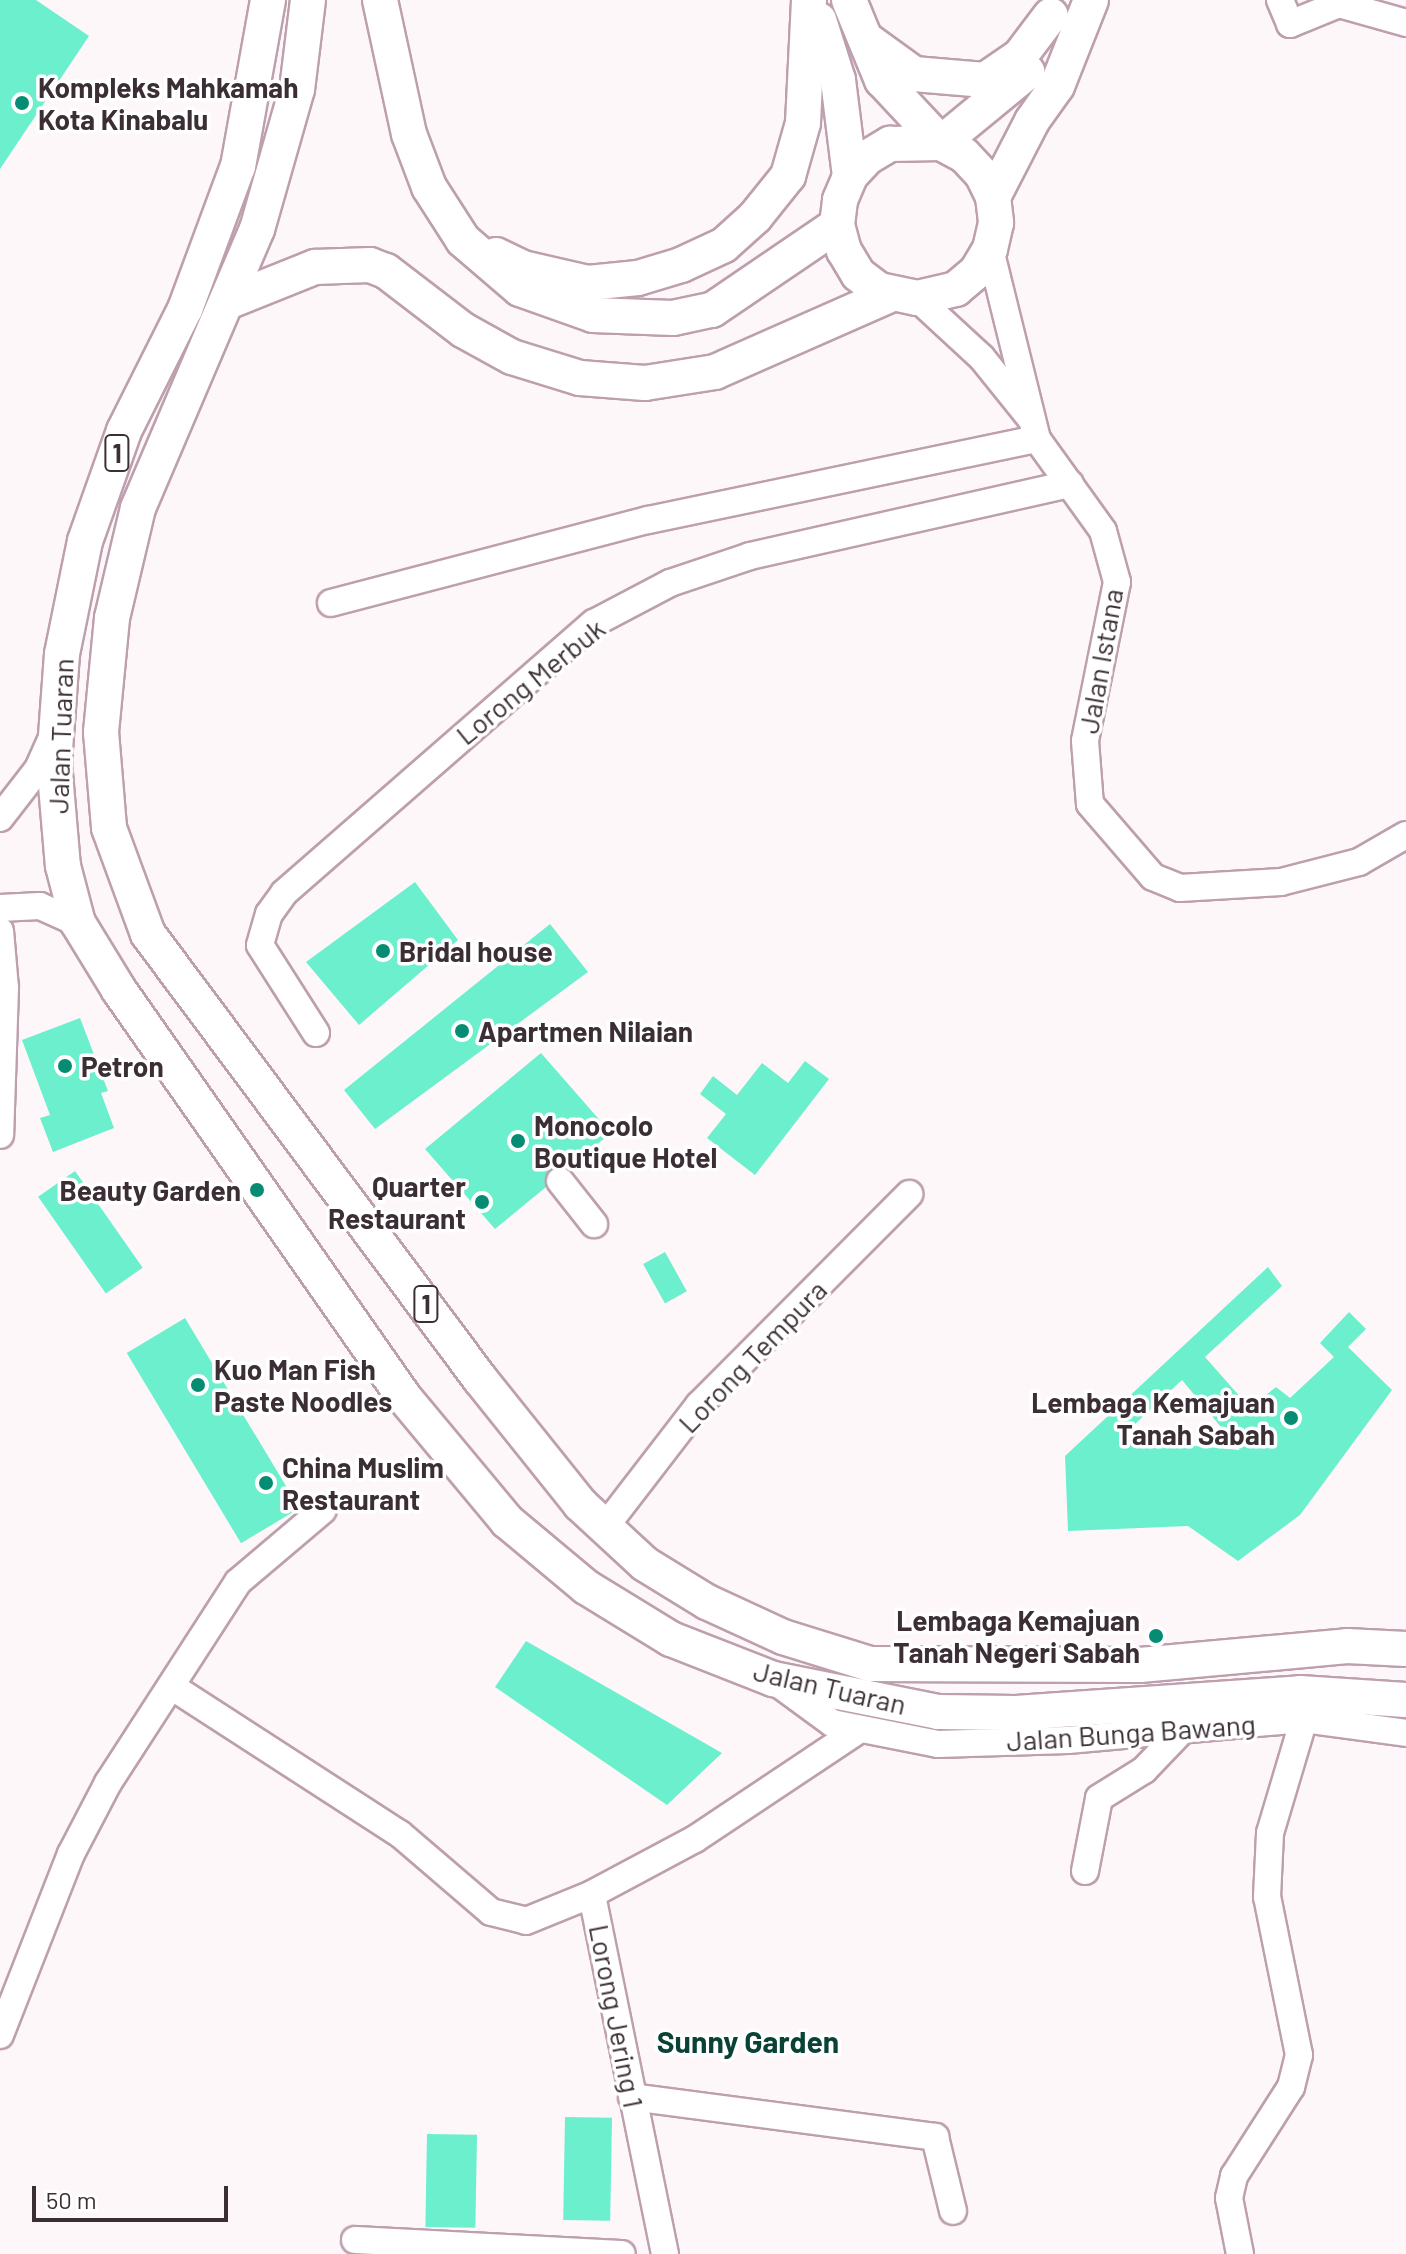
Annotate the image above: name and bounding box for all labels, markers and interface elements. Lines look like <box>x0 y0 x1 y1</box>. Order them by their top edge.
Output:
place label: Kompleks Mahkamah Kota Kinabalu <box>38 70 298 136</box>
marker: Kompleks Mahkamah Kota Kinabalu <box>13 94 31 112</box>
road number: 1 <box>103 431 131 475</box>
street label: Jalan Istana <box>1071 586 1129 736</box>
street label: Lorong Merbuk <box>449 611 611 751</box>
street label: Jalan Tuaran <box>40 658 80 814</box>
place label: Bridal house <box>399 934 553 968</box>
marker: Bridal house <box>374 942 392 960</box>
place label: Apartmen Nilaian <box>478 1014 693 1048</box>
marker: Apartmen Nilaian <box>453 1022 471 1040</box>
place label: Petron <box>81 1049 164 1083</box>
marker: Petron <box>56 1057 74 1075</box>
place label: Monocolo Boutique Hotel <box>534 1108 717 1174</box>
marker: Monocolo Boutique Hotel <box>509 1132 527 1150</box>
place label: Quarter Restaurant <box>328 1169 466 1235</box>
place label: Beauty Garden <box>59 1173 241 1207</box>
marker: Beauty Garden <box>248 1181 266 1199</box>
marker: Quarter Restaurant <box>473 1193 491 1211</box>
street label: Lorong Tempura <box>671 1273 833 1439</box>
road number: 1 <box>412 1282 440 1326</box>
place label: Kuo Man Fish Paste Noodles <box>214 1352 392 1418</box>
marker: Kuo Man Fish Paste Noodles <box>189 1376 207 1394</box>
place label: Lembaga Kemajuan Tanah Sabah <box>1031 1385 1275 1451</box>
marker: Lembaga Kemajuan Tanah Sabah <box>1282 1409 1300 1427</box>
place label: China Muslim Restaurant <box>282 1450 444 1516</box>
marker: China Muslim Restaurant <box>257 1474 275 1492</box>
place label: Lembaga Kemajuan Tanah Negeri Sabah <box>893 1603 1140 1669</box>
marker: Lembaga Kemajuan Tanah Negeri Sabah <box>1147 1627 1165 1645</box>
street label: Jalan Tuaran <box>750 1653 910 1721</box>
street label: Jalan Bunga Bawang <box>1005 1707 1257 1757</box>
street label: Lorong Jering 1 <box>583 1921 651 2111</box>
district label: Sunny Garden <box>657 2023 839 2059</box>
scale bar <box>36 2170 232 2220</box>
text: 50 m <box>46 2185 97 2214</box>

